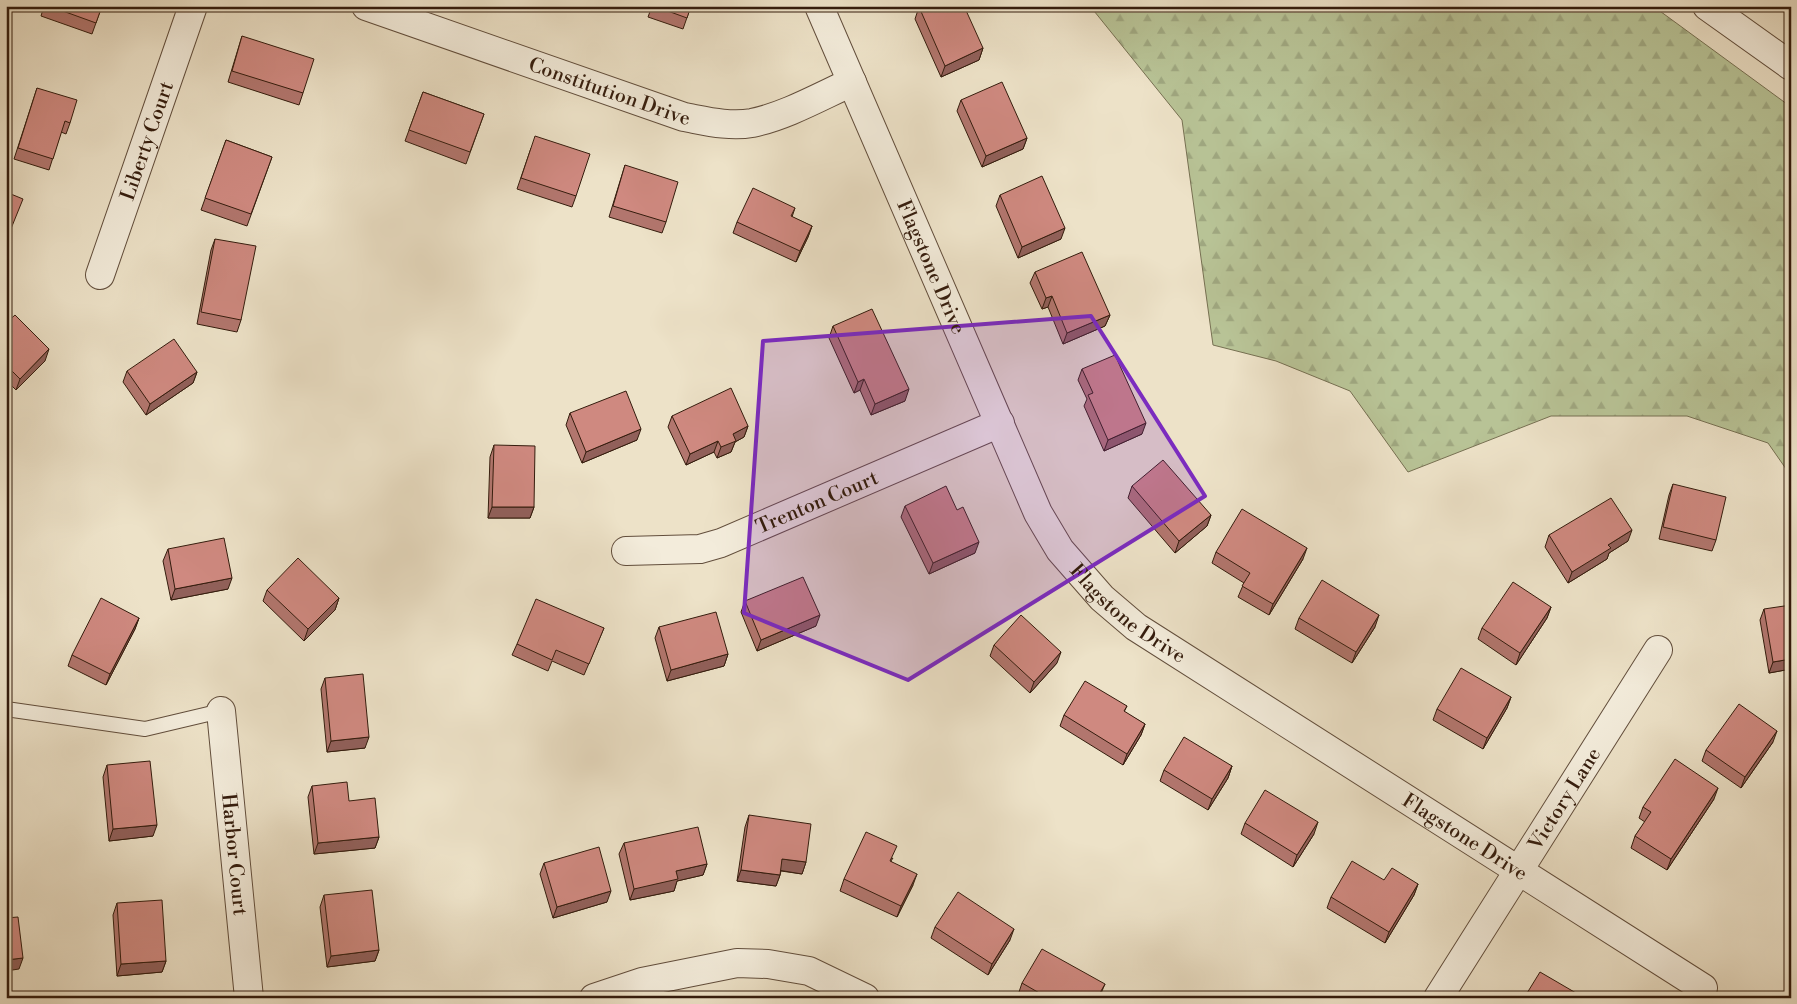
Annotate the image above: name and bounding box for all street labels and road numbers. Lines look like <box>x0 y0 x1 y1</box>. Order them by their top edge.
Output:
street label: Constitution Drive <box>525 53 692 132</box>
street label: Liberty Court <box>116 78 180 204</box>
street label: Flagstone Drive <box>890 196 970 338</box>
street label: Trenton Court <box>752 466 882 541</box>
street label: Flagstone Drive <box>1064 559 1190 669</box>
street label: Victory Lane <box>1523 743 1607 856</box>
street label: Flagstone Drive <box>1397 789 1532 887</box>
street label: Harbor Court <box>215 792 252 917</box>

